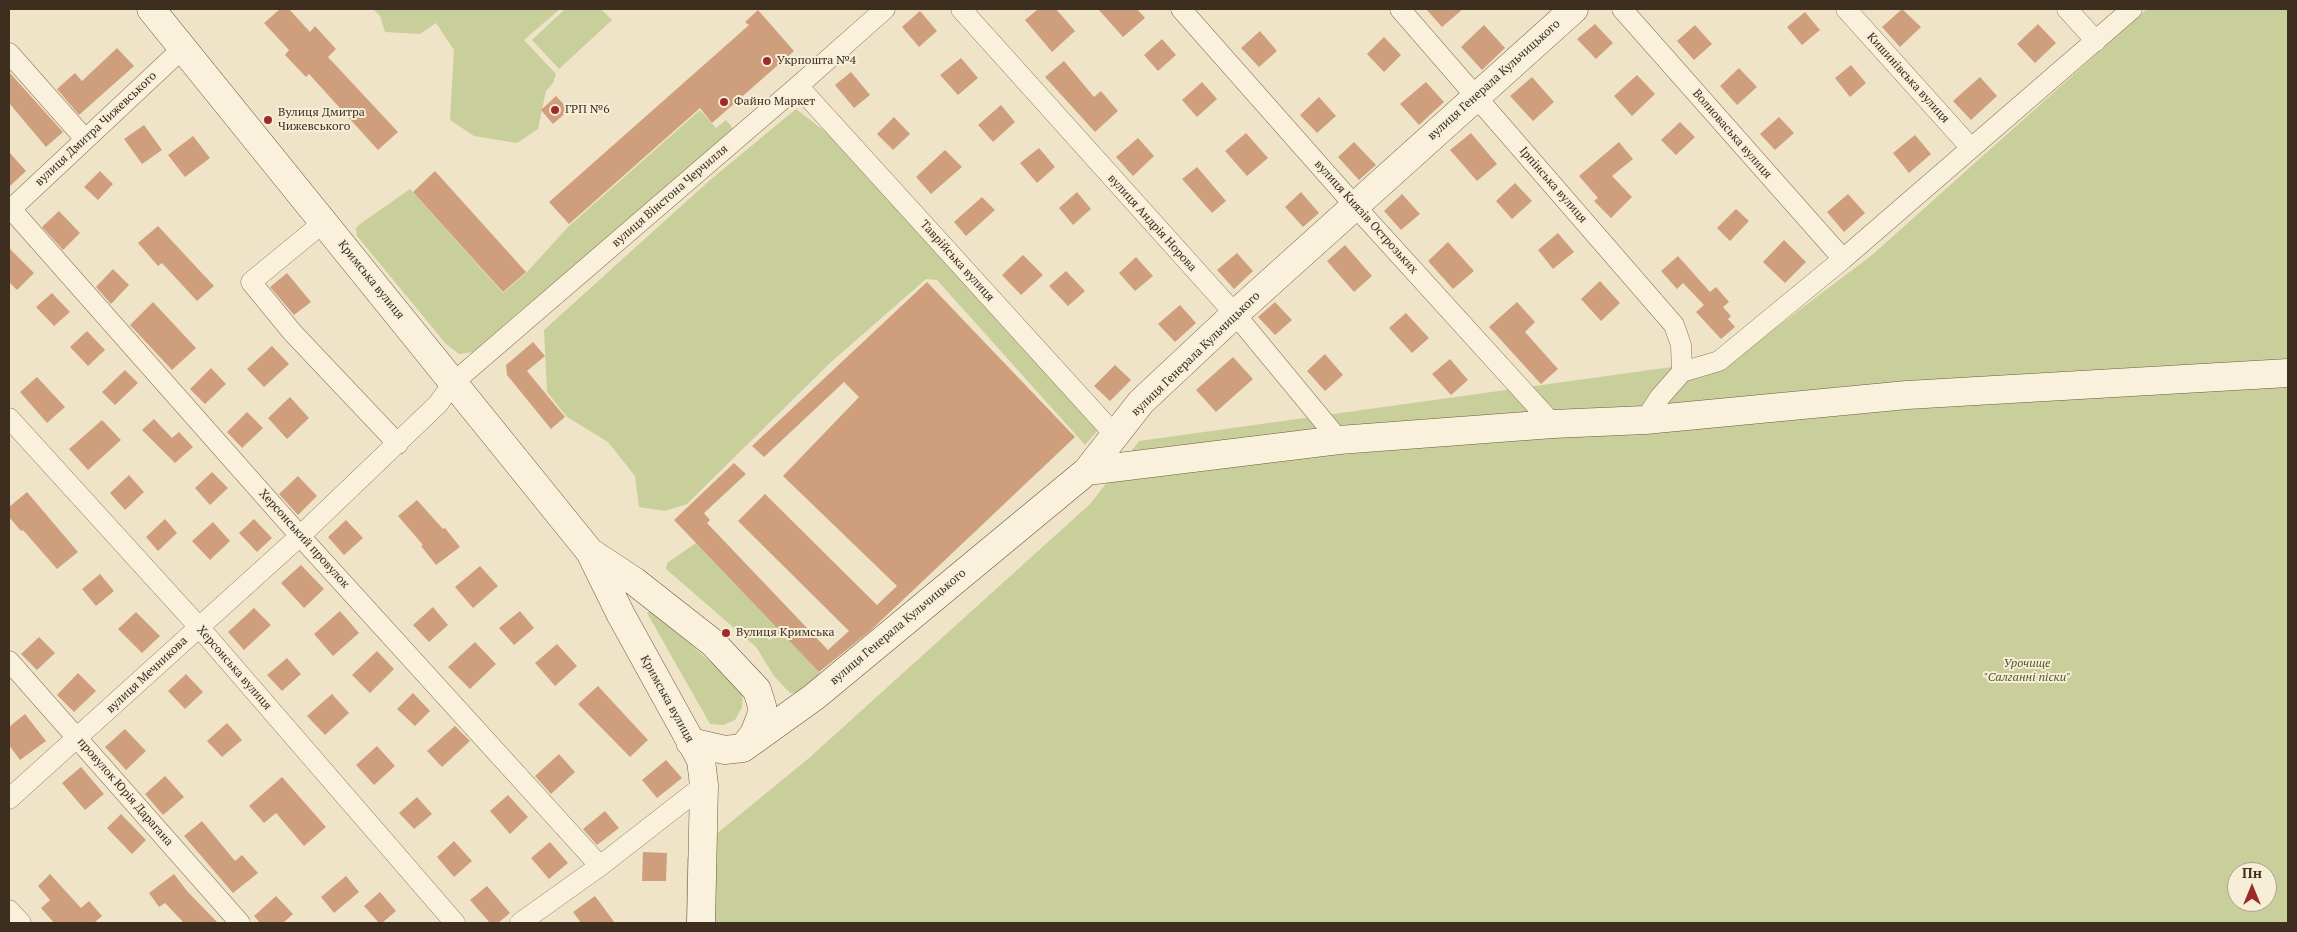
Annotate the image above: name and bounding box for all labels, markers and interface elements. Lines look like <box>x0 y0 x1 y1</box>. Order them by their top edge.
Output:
street label: вулиця Генерала Кульчицького <box>1425 17 1563 143</box>
street label: Кишинівська вулиця <box>1864 30 1952 126</box>
place label: Укрпошта №4 <box>777 54 856 68</box>
marker: Укрпошта №4 <box>761 55 773 67</box>
street label: вулиця Дмитра Чижевського <box>32 69 160 189</box>
street label: Волноваська вулиця <box>1689 86 1775 182</box>
place label: Файно Маркет <box>734 95 815 109</box>
marker: Файно Маркет <box>718 96 730 108</box>
place label: ГРП №6 <box>565 103 610 117</box>
marker: ГРП №6 <box>549 104 561 116</box>
place label: Вулиця Дмитра Чижевського <box>278 106 365 134</box>
marker: Вулиця Дмитра Чижевського <box>262 114 274 126</box>
street label: вулиця Вінстона Черчилля <box>609 142 731 250</box>
street label: Ірпінська вулиця <box>1516 144 1590 226</box>
street label: вулиця Князів Острозьких <box>1311 157 1421 277</box>
street label: вулиця Андрія Норова <box>1105 171 1199 275</box>
street label: Таврійська вулиця <box>917 218 997 304</box>
street label: Кримська вулиця <box>335 238 407 322</box>
street label: вулиця Генерала Кульчицького <box>1129 289 1263 419</box>
street label: Херсонський провулок <box>256 487 352 591</box>
street label: вулиця Генерала Кульчицького <box>827 566 969 688</box>
street label: Херсонська вулиця <box>194 623 274 713</box>
place label: Вулиця Кримська <box>736 626 835 640</box>
marker: Вулиця Кримська <box>720 627 732 639</box>
street label: вулиця Мечникова <box>103 634 191 716</box>
street label: Кримська вулиця <box>637 653 697 745</box>
park label: Урочище "Салганні піски" <box>1984 657 2070 685</box>
street label: провулок Юрія Дарагана <box>74 735 176 849</box>
north arrow <box>2227 862 2277 912</box>
text: Пн <box>2242 863 2262 882</box>

